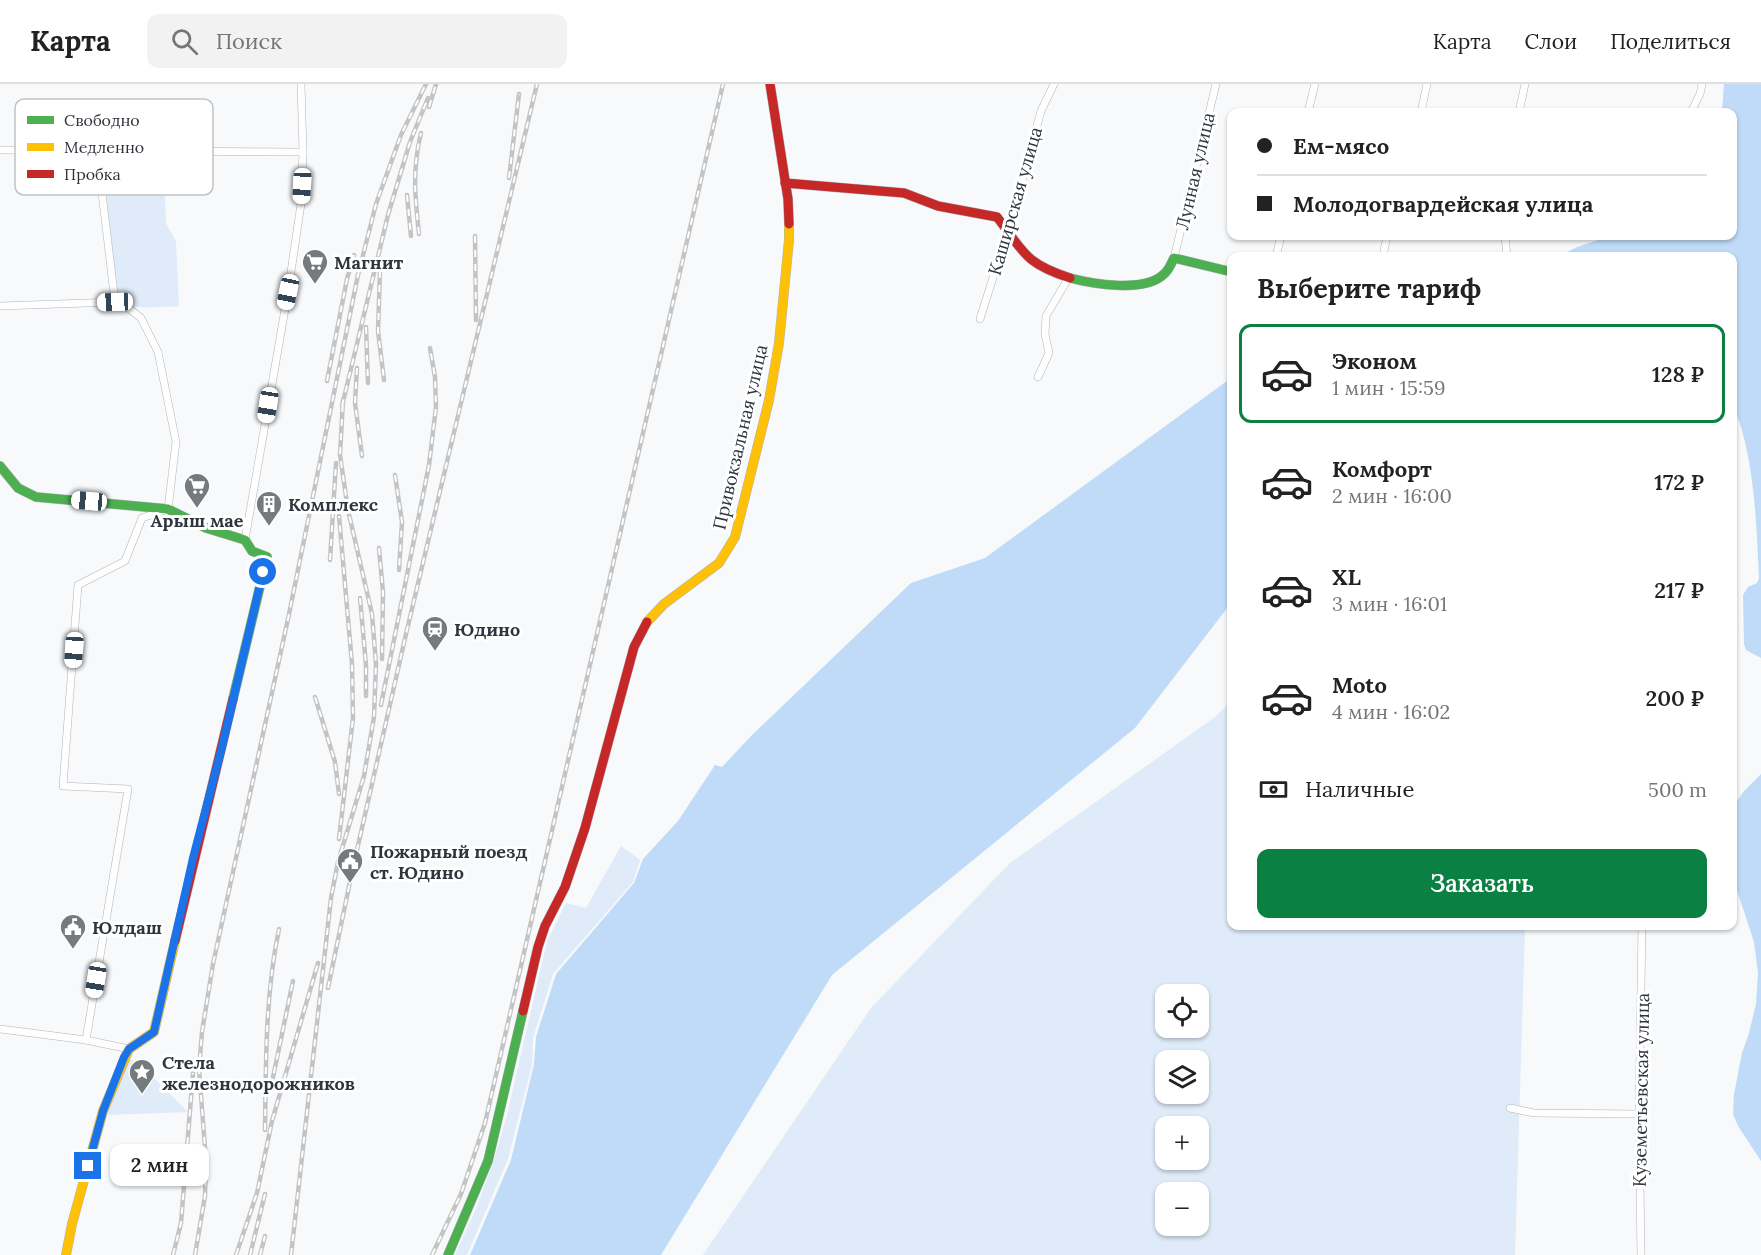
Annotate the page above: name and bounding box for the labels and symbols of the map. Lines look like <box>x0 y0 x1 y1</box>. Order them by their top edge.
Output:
legend <box>15 99 213 195</box>
text: Свободно <box>64 110 140 130</box>
street label: Лунная улица <box>1170 110 1220 232</box>
street label: Каширская улица <box>983 124 1047 278</box>
text: Медленно <box>64 137 144 157</box>
text: Пробка <box>64 164 121 184</box>
car <box>292 168 312 204</box>
supermarket icon: Магнит <box>300 247 330 285</box>
place label: Магнит <box>334 251 404 274</box>
car <box>275 273 301 311</box>
car <box>97 292 133 312</box>
street label: Привокзальная улица <box>707 342 773 532</box>
car <box>256 386 280 424</box>
supermarket icon: Арыш мае <box>182 471 212 509</box>
building icon: Комплекс <box>254 489 284 527</box>
car <box>70 490 108 512</box>
place label: Комплекс <box>288 493 379 516</box>
place label: Арыш мае <box>151 509 244 532</box>
route start <box>249 558 276 585</box>
station icon: Юдино <box>420 614 450 652</box>
place label: Юдино <box>454 618 520 641</box>
car <box>64 631 84 669</box>
place label: Пожарный поезд ст. Юдино <box>370 840 528 884</box>
public building icon: Пожарный поезд ст. Юдино <box>335 846 365 884</box>
public building icon: Юлдаш <box>58 912 88 950</box>
place label: Юлдаш <box>92 916 162 939</box>
car <box>84 961 108 999</box>
street label: Куземетьевская улица <box>1628 993 1654 1187</box>
place label: Стела железнодорожников <box>162 1051 355 1095</box>
place icon: Стела железнодорожников <box>127 1057 157 1095</box>
callout: 2 мин <box>109 1145 208 1187</box>
route end <box>74 1152 101 1179</box>

